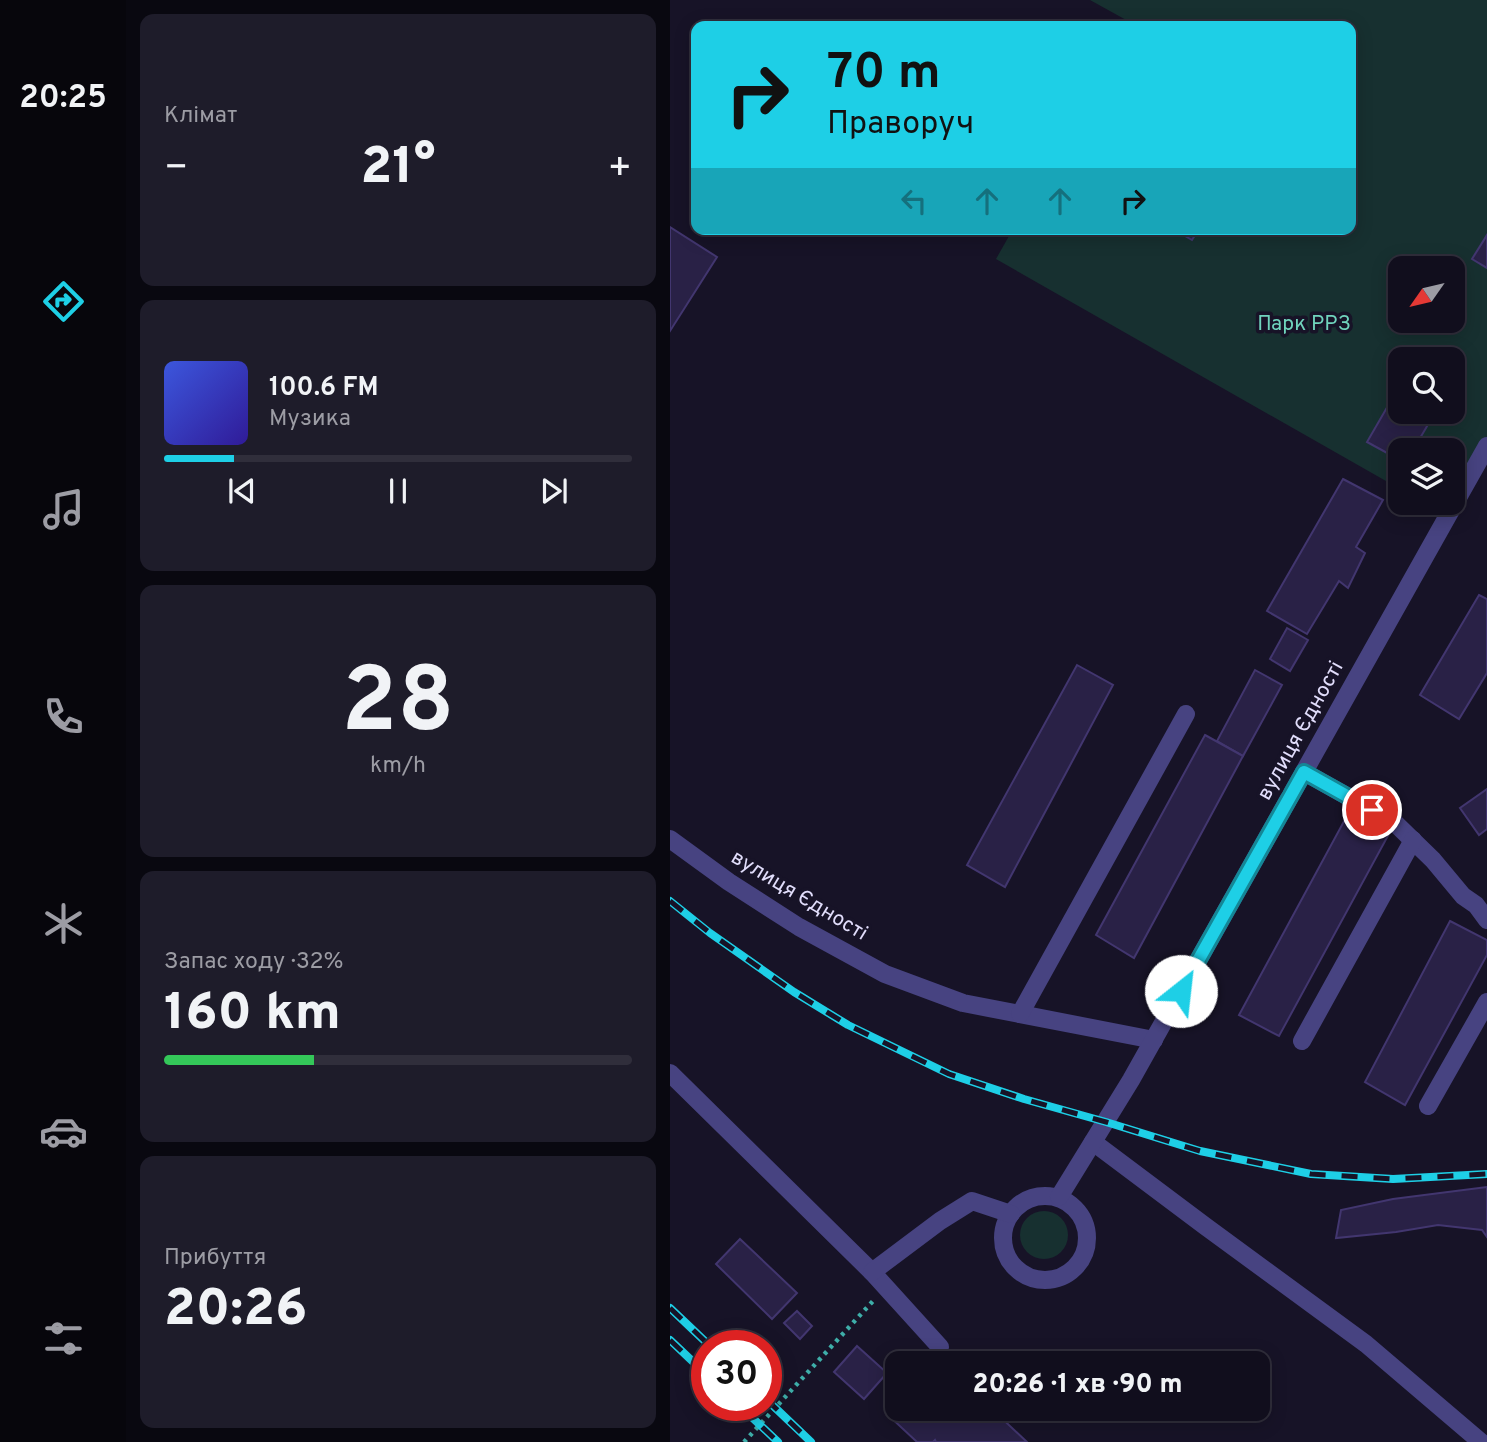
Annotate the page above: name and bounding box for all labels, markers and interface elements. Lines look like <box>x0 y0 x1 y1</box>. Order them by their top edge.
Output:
text: 70 m <box>827 44 941 106</box>
icon: right <box>712 49 803 140</box>
text: 20:25 <box>19 79 107 119</box>
text: Клімат <box>164 102 237 131</box>
text: Праворуч <box>827 105 974 145</box>
text: 21° <box>361 136 435 202</box>
text: − <box>164 145 189 194</box>
text: + <box>607 145 632 194</box>
icon: left <box>895 182 933 220</box>
icon: ahead <box>968 182 1006 220</box>
icon: ahead <box>1041 182 1079 220</box>
icon: right <box>1114 182 1152 220</box>
north arrow <box>1388 256 1464 332</box>
map controls <box>1388 256 1465 515</box>
icon: directions <box>39 277 88 326</box>
park label: Парк РРЗ <box>1257 311 1351 338</box>
button: search <box>1388 347 1465 424</box>
text: 100.6 FM <box>269 372 378 405</box>
text: Музика <box>269 405 351 434</box>
button: layers <box>1388 438 1465 515</box>
icon: previous <box>223 472 261 510</box>
icon: pause <box>379 472 417 510</box>
icon: next <box>535 472 573 510</box>
icon: music <box>39 485 88 534</box>
text: 28 <box>342 649 454 764</box>
street label: вулиця Єдності <box>1252 657 1350 805</box>
icon: phone <box>39 692 88 741</box>
text: km/h <box>370 752 426 781</box>
pin <box>1342 780 1402 840</box>
icon: arrive <box>1353 791 1391 829</box>
street label: вулиця Єдності <box>726 845 872 947</box>
icon: climate <box>39 899 88 948</box>
text: Запас ходу · 32% <box>164 948 344 977</box>
position arrow <box>1144 954 1218 1028</box>
text: 160 km <box>164 982 341 1048</box>
icon: car <box>39 1107 88 1156</box>
text: Прибуття <box>164 1244 266 1273</box>
text: 20:26 <box>164 1278 307 1344</box>
icon: filters <box>39 1314 88 1363</box>
speed limit sign: 30 <box>691 1330 782 1421</box>
text: 20:26 · 1 хв · 90 m <box>973 1369 1182 1402</box>

